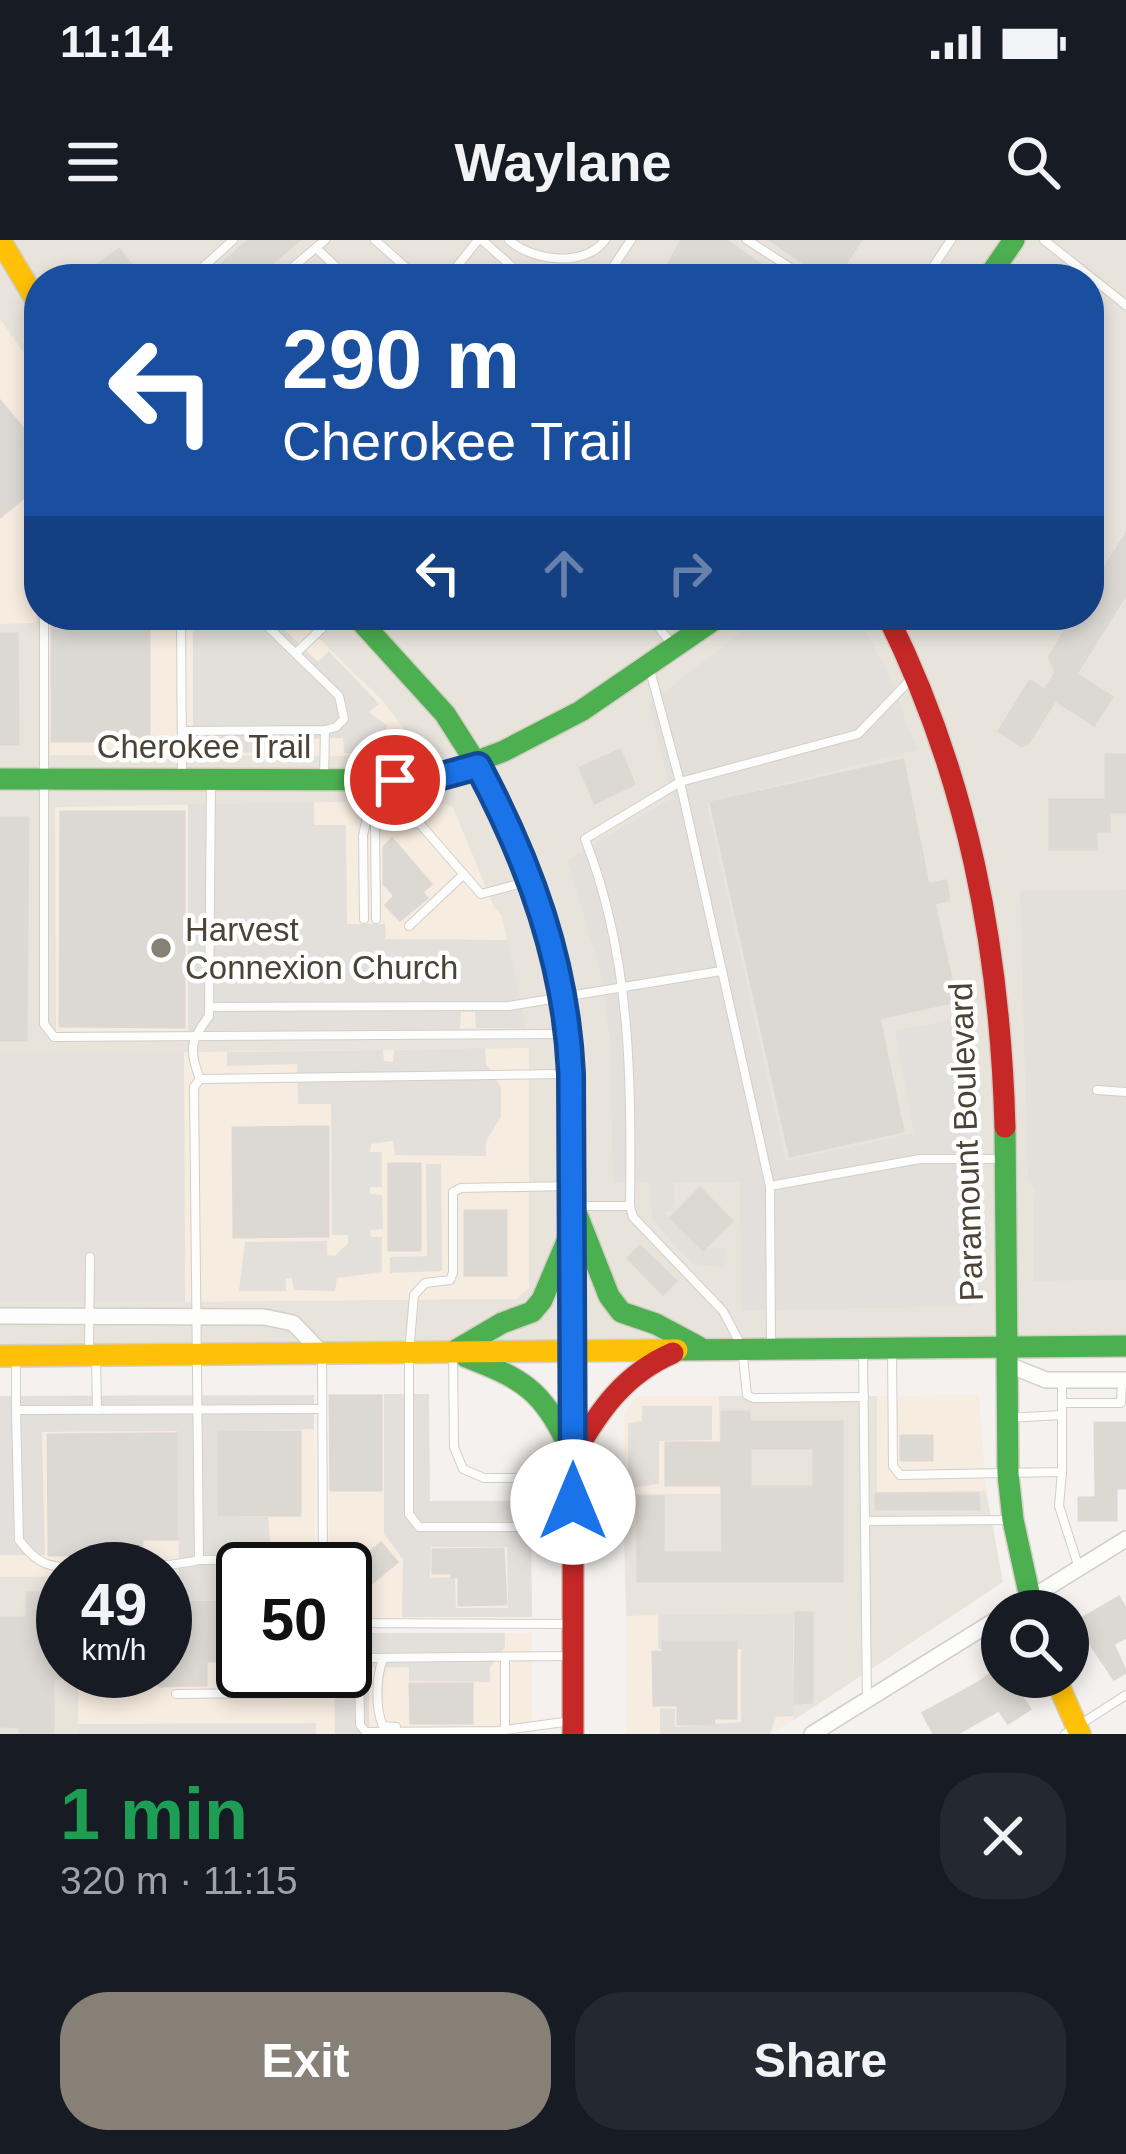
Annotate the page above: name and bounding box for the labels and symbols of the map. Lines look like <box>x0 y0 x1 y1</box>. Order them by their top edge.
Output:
street label: Cherokee Trail <box>97 728 311 765</box>
pin <box>344 729 446 831</box>
place label: Harvest Connexion Church <box>185 911 458 986</box>
marker: Harvest Connexion Church <box>148 935 174 961</box>
street label: Paramount Boulevard <box>942 982 990 1302</box>
position arrow <box>510 1439 636 1565</box>
speed limit sign: 50 <box>216 1542 372 1698</box>

